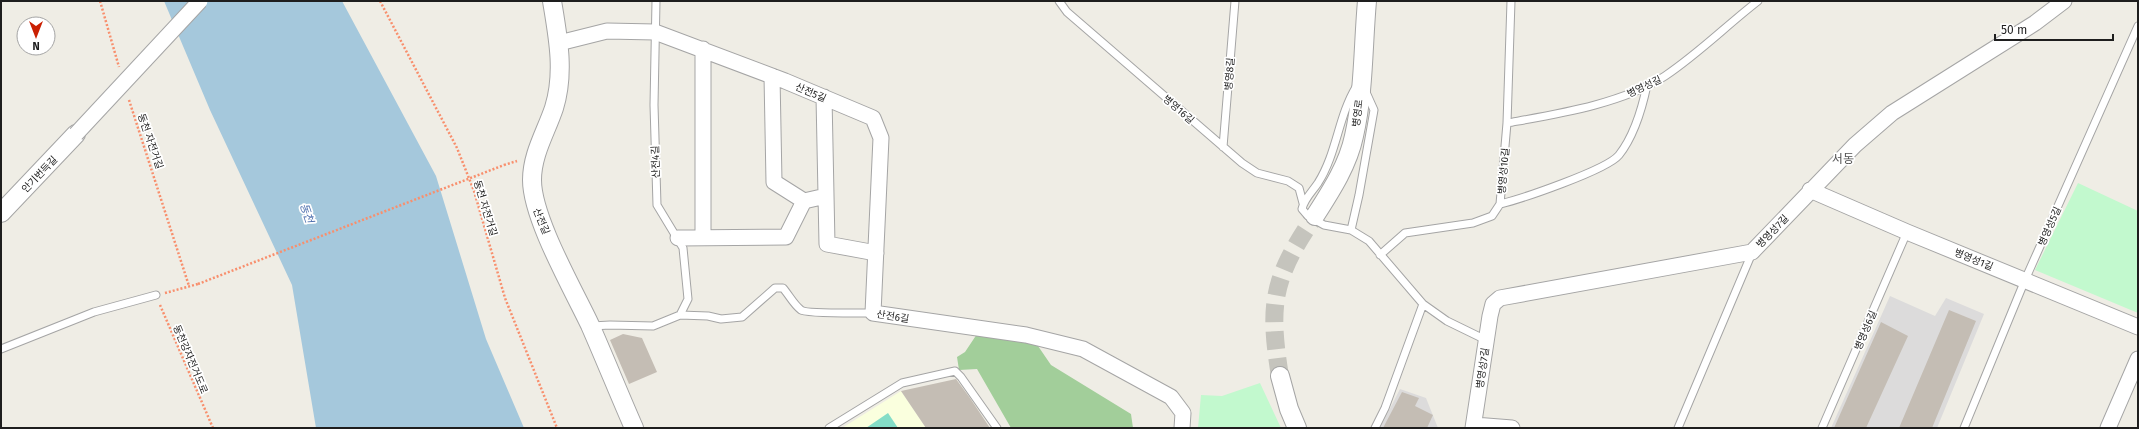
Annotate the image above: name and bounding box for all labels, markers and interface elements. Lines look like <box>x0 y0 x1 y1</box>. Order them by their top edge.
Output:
north arrow <box>16 16 56 56</box>
scale bar <box>1995 16 2113 42</box>
text: 50 m <box>2001 23 2027 37</box>
text: N <box>32 39 40 52</box>
street label: 병영8길 <box>1223 57 1237 91</box>
street label: 병영성길 <box>1625 74 1664 100</box>
street label: 산전5길 <box>793 81 828 105</box>
street label: 병영16길 <box>1160 93 1196 127</box>
street label: 병영로 <box>1350 99 1366 128</box>
street label: 동천 자전거길 <box>135 112 165 171</box>
street label: 산전4길 <box>649 145 663 179</box>
street label: 병영성10길 <box>1496 147 1512 195</box>
district label: 서동 <box>1832 152 1854 166</box>
street label: 안기번득길 <box>19 154 60 195</box>
street label: 동천 자전거길 <box>471 179 499 238</box>
water label: 동천 <box>297 201 317 227</box>
street label: 병영성5길 <box>2036 205 2064 248</box>
street label: 산전길 <box>530 206 552 236</box>
street label: 병영성7길 <box>1754 213 1791 251</box>
street label: 병영성1길 <box>1952 247 1995 273</box>
street label: 산전6길 <box>876 308 910 325</box>
street label: 병영성6길 <box>1852 309 1880 352</box>
street label: 동천강자전거도로 <box>170 323 210 396</box>
street label: 병영성7길 <box>1474 347 1492 389</box>

